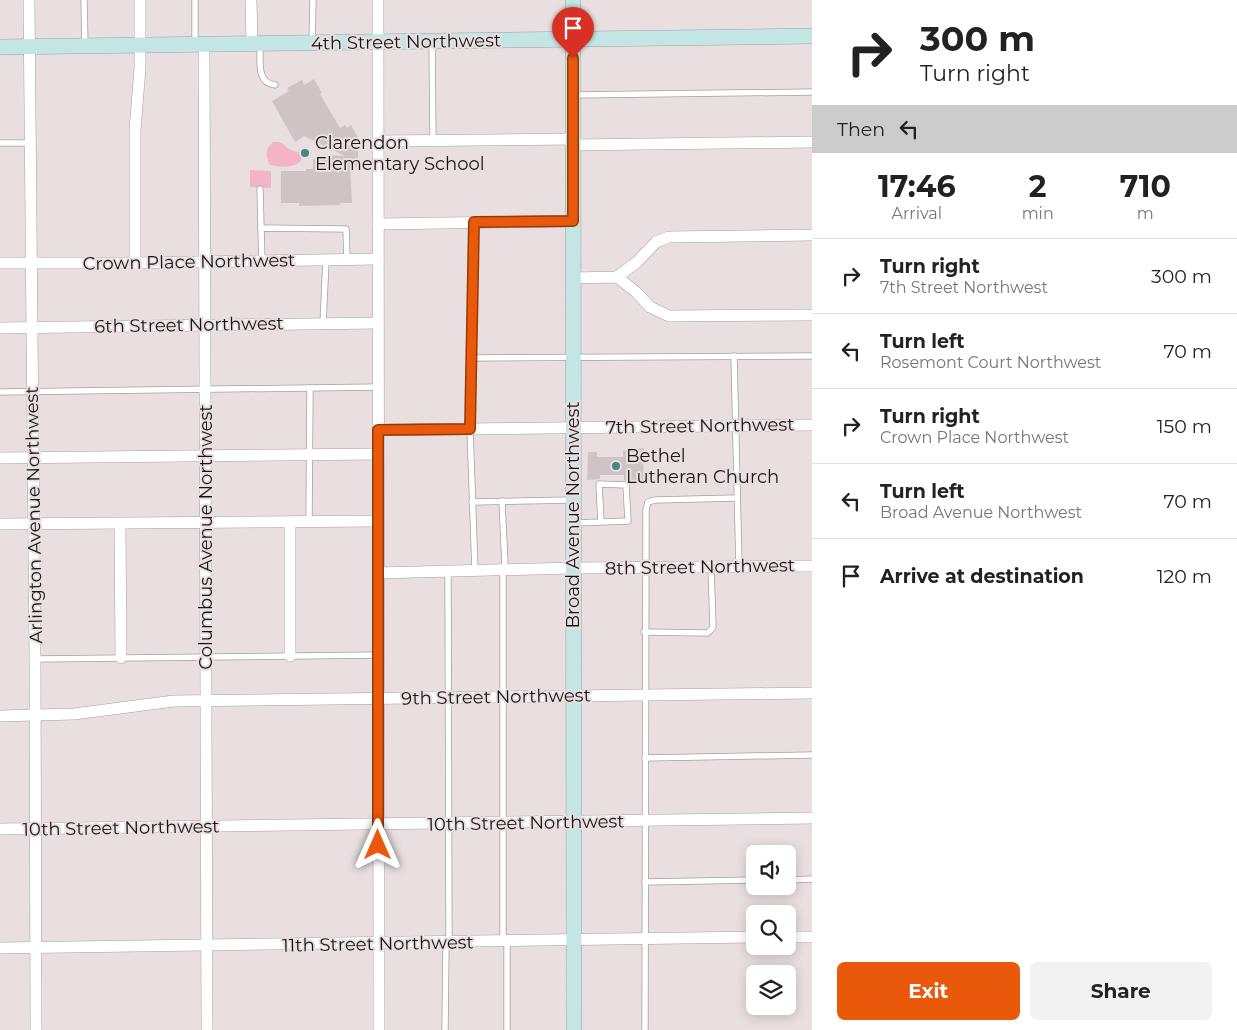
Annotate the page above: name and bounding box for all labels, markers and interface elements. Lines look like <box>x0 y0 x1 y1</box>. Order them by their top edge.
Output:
pin <box>552 7 594 58</box>
icon: arrive <box>559 14 587 42</box>
text: 300 m <box>920 17 1035 60</box>
icon: right <box>837 20 902 85</box>
street label: 4th Street Northwest <box>311 29 501 55</box>
text: Turn right <box>920 60 1030 87</box>
icon: left <box>895 115 923 143</box>
text: Then <box>837 118 885 141</box>
place label: Clarendon Elementary School <box>315 132 485 175</box>
marker: Clarendon Elementary School <box>299 147 311 159</box>
text: 17:46 <box>878 168 956 205</box>
text: 2 <box>1029 168 1047 205</box>
text: 710 <box>1120 168 1171 205</box>
text: Arrival <box>892 204 942 223</box>
text: min <box>1022 204 1054 223</box>
text: m <box>1137 204 1154 223</box>
street label: Crown Place Northwest <box>83 249 295 275</box>
text: Turn right <box>880 255 980 278</box>
icon: right <box>837 262 865 290</box>
text: 300 m <box>1151 265 1212 288</box>
text: 7th Street Northwest <box>880 278 1048 297</box>
street label: 6th Street Northwest <box>94 312 284 338</box>
text: Turn left <box>880 330 965 353</box>
icon: left <box>837 337 865 365</box>
text: 70 m <box>1163 340 1212 363</box>
text: Rosemont Court Northwest <box>880 353 1101 372</box>
street label: Arlington Avenue Northwest <box>21 386 47 644</box>
street label: Broad Avenue Northwest <box>562 401 584 629</box>
street label: Columbus Avenue Northwest <box>195 404 217 670</box>
text: Turn right <box>880 405 980 428</box>
icon: right <box>837 412 865 440</box>
street label: 7th Street Northwest <box>605 413 795 439</box>
text: 150 m <box>1157 415 1212 438</box>
text: Crown Place Northwest <box>880 428 1069 447</box>
place label: Bethel Lutheran Church <box>626 445 779 488</box>
marker: Bethel Lutheran Church <box>610 460 622 472</box>
text: Turn left <box>880 480 965 503</box>
icon: left <box>837 487 865 515</box>
text: 70 m <box>1163 490 1212 513</box>
text: Broad Avenue Northwest <box>880 503 1082 522</box>
street label: 8th Street Northwest <box>605 554 795 580</box>
icon: arrive <box>837 562 865 590</box>
text: Arrive at destination <box>880 565 1084 588</box>
text: 120 m <box>1157 565 1212 588</box>
street label: 9th Street Northwest <box>401 684 591 710</box>
street label: 10th Street Northwest <box>427 810 625 836</box>
street label: 10th Street Northwest <box>22 815 220 841</box>
position arrow <box>351 818 403 870</box>
map controls <box>746 845 796 1015</box>
button: sound <box>746 845 796 895</box>
button: search <box>746 905 796 955</box>
street label: 11th Street Northwest <box>282 931 474 957</box>
button: Exit <box>837 962 1020 1020</box>
button: Share <box>1030 962 1212 1020</box>
button: layers <box>746 965 796 1015</box>

